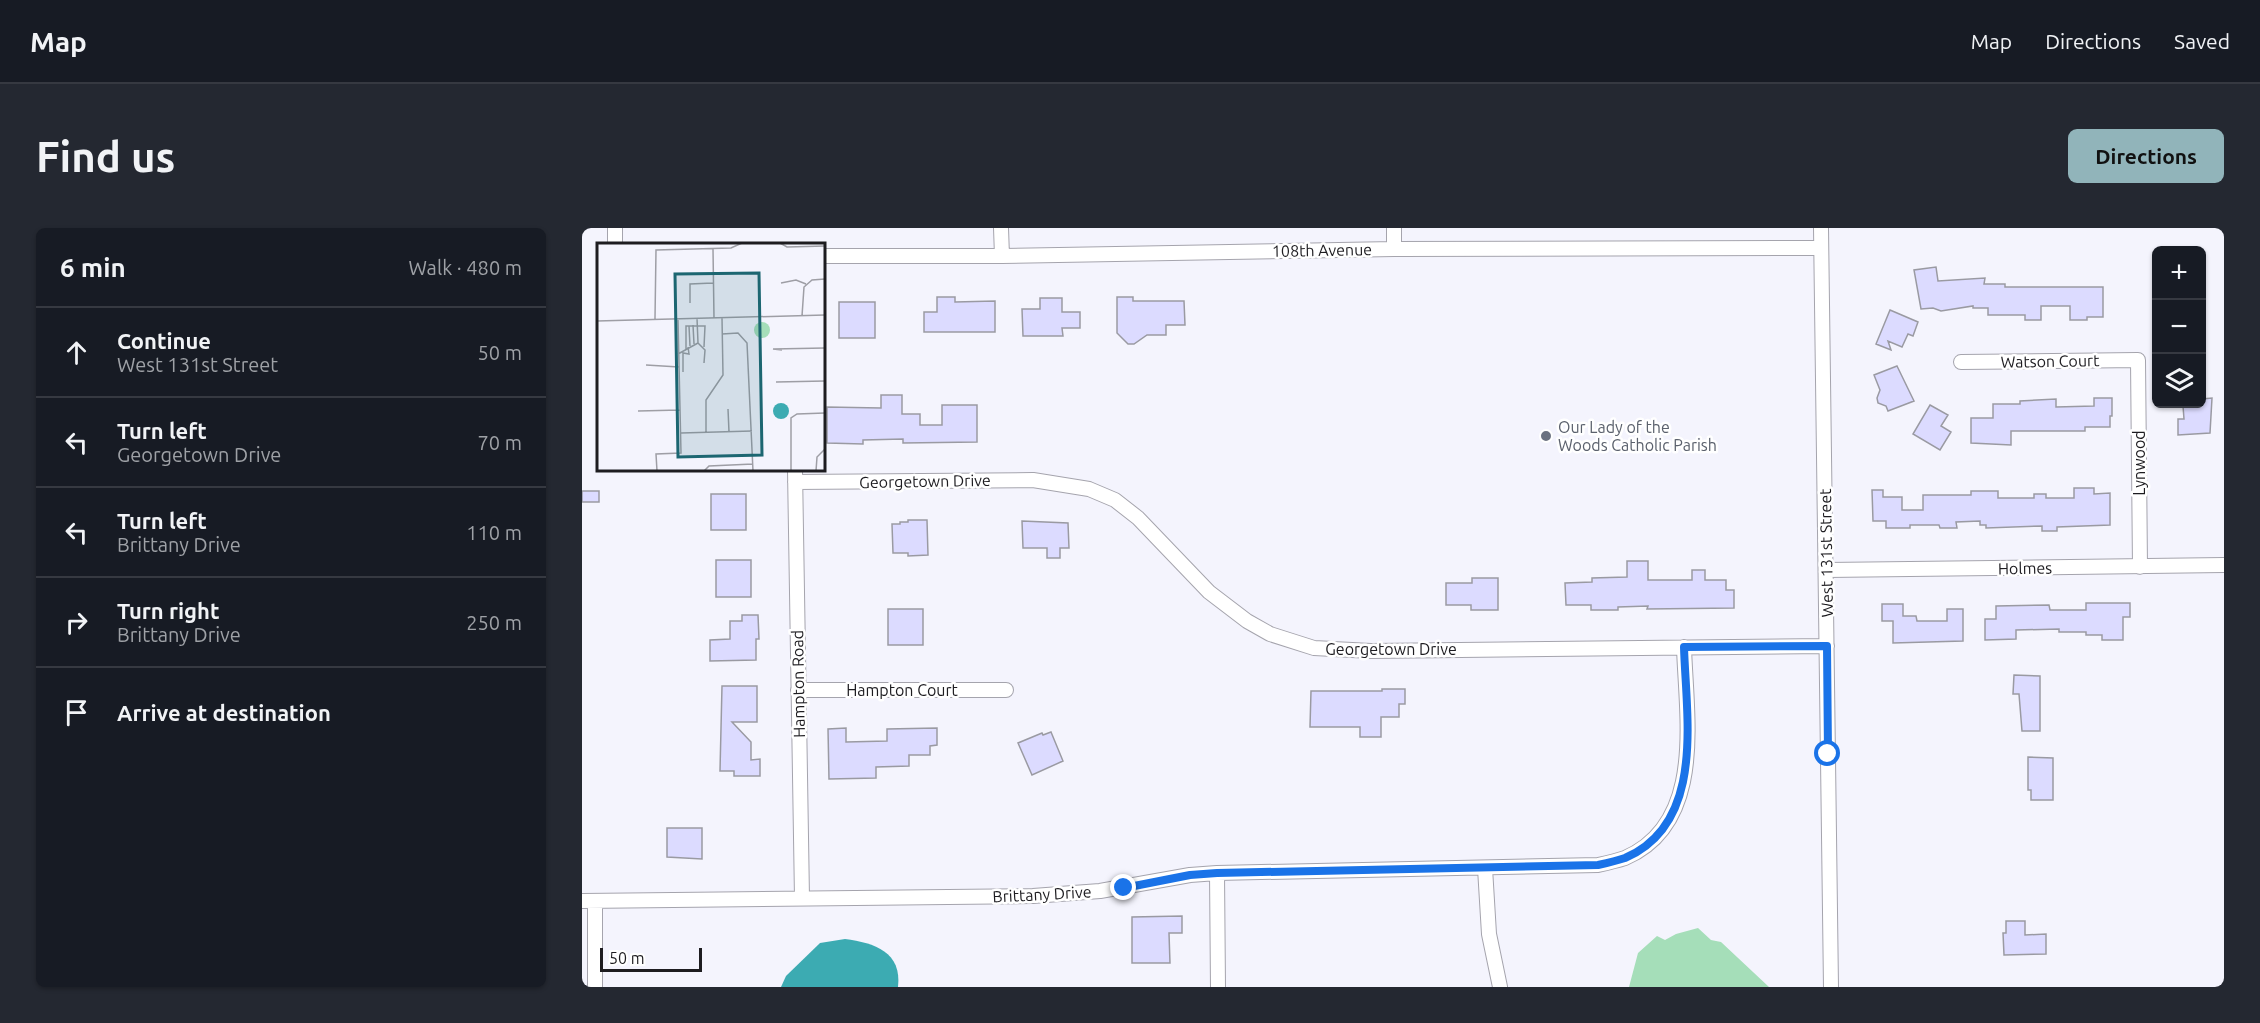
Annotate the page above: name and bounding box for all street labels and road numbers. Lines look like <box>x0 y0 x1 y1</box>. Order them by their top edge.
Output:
street label: 108th Avenue <box>1272 240 1372 260</box>
street label: Watson Court <box>2000 351 2100 371</box>
street label: Lynwood <box>2130 430 2148 496</box>
street label: Georgetown Drive <box>859 471 991 491</box>
street label: West 131st Street <box>1816 488 1836 618</box>
street label: Holmes <box>1998 559 2052 577</box>
street label: Hampton Road <box>788 630 808 738</box>
street label: Georgetown Drive <box>1325 640 1457 658</box>
street label: Hampton Court <box>846 681 959 699</box>
street label: Brittany Drive <box>992 882 1092 906</box>

